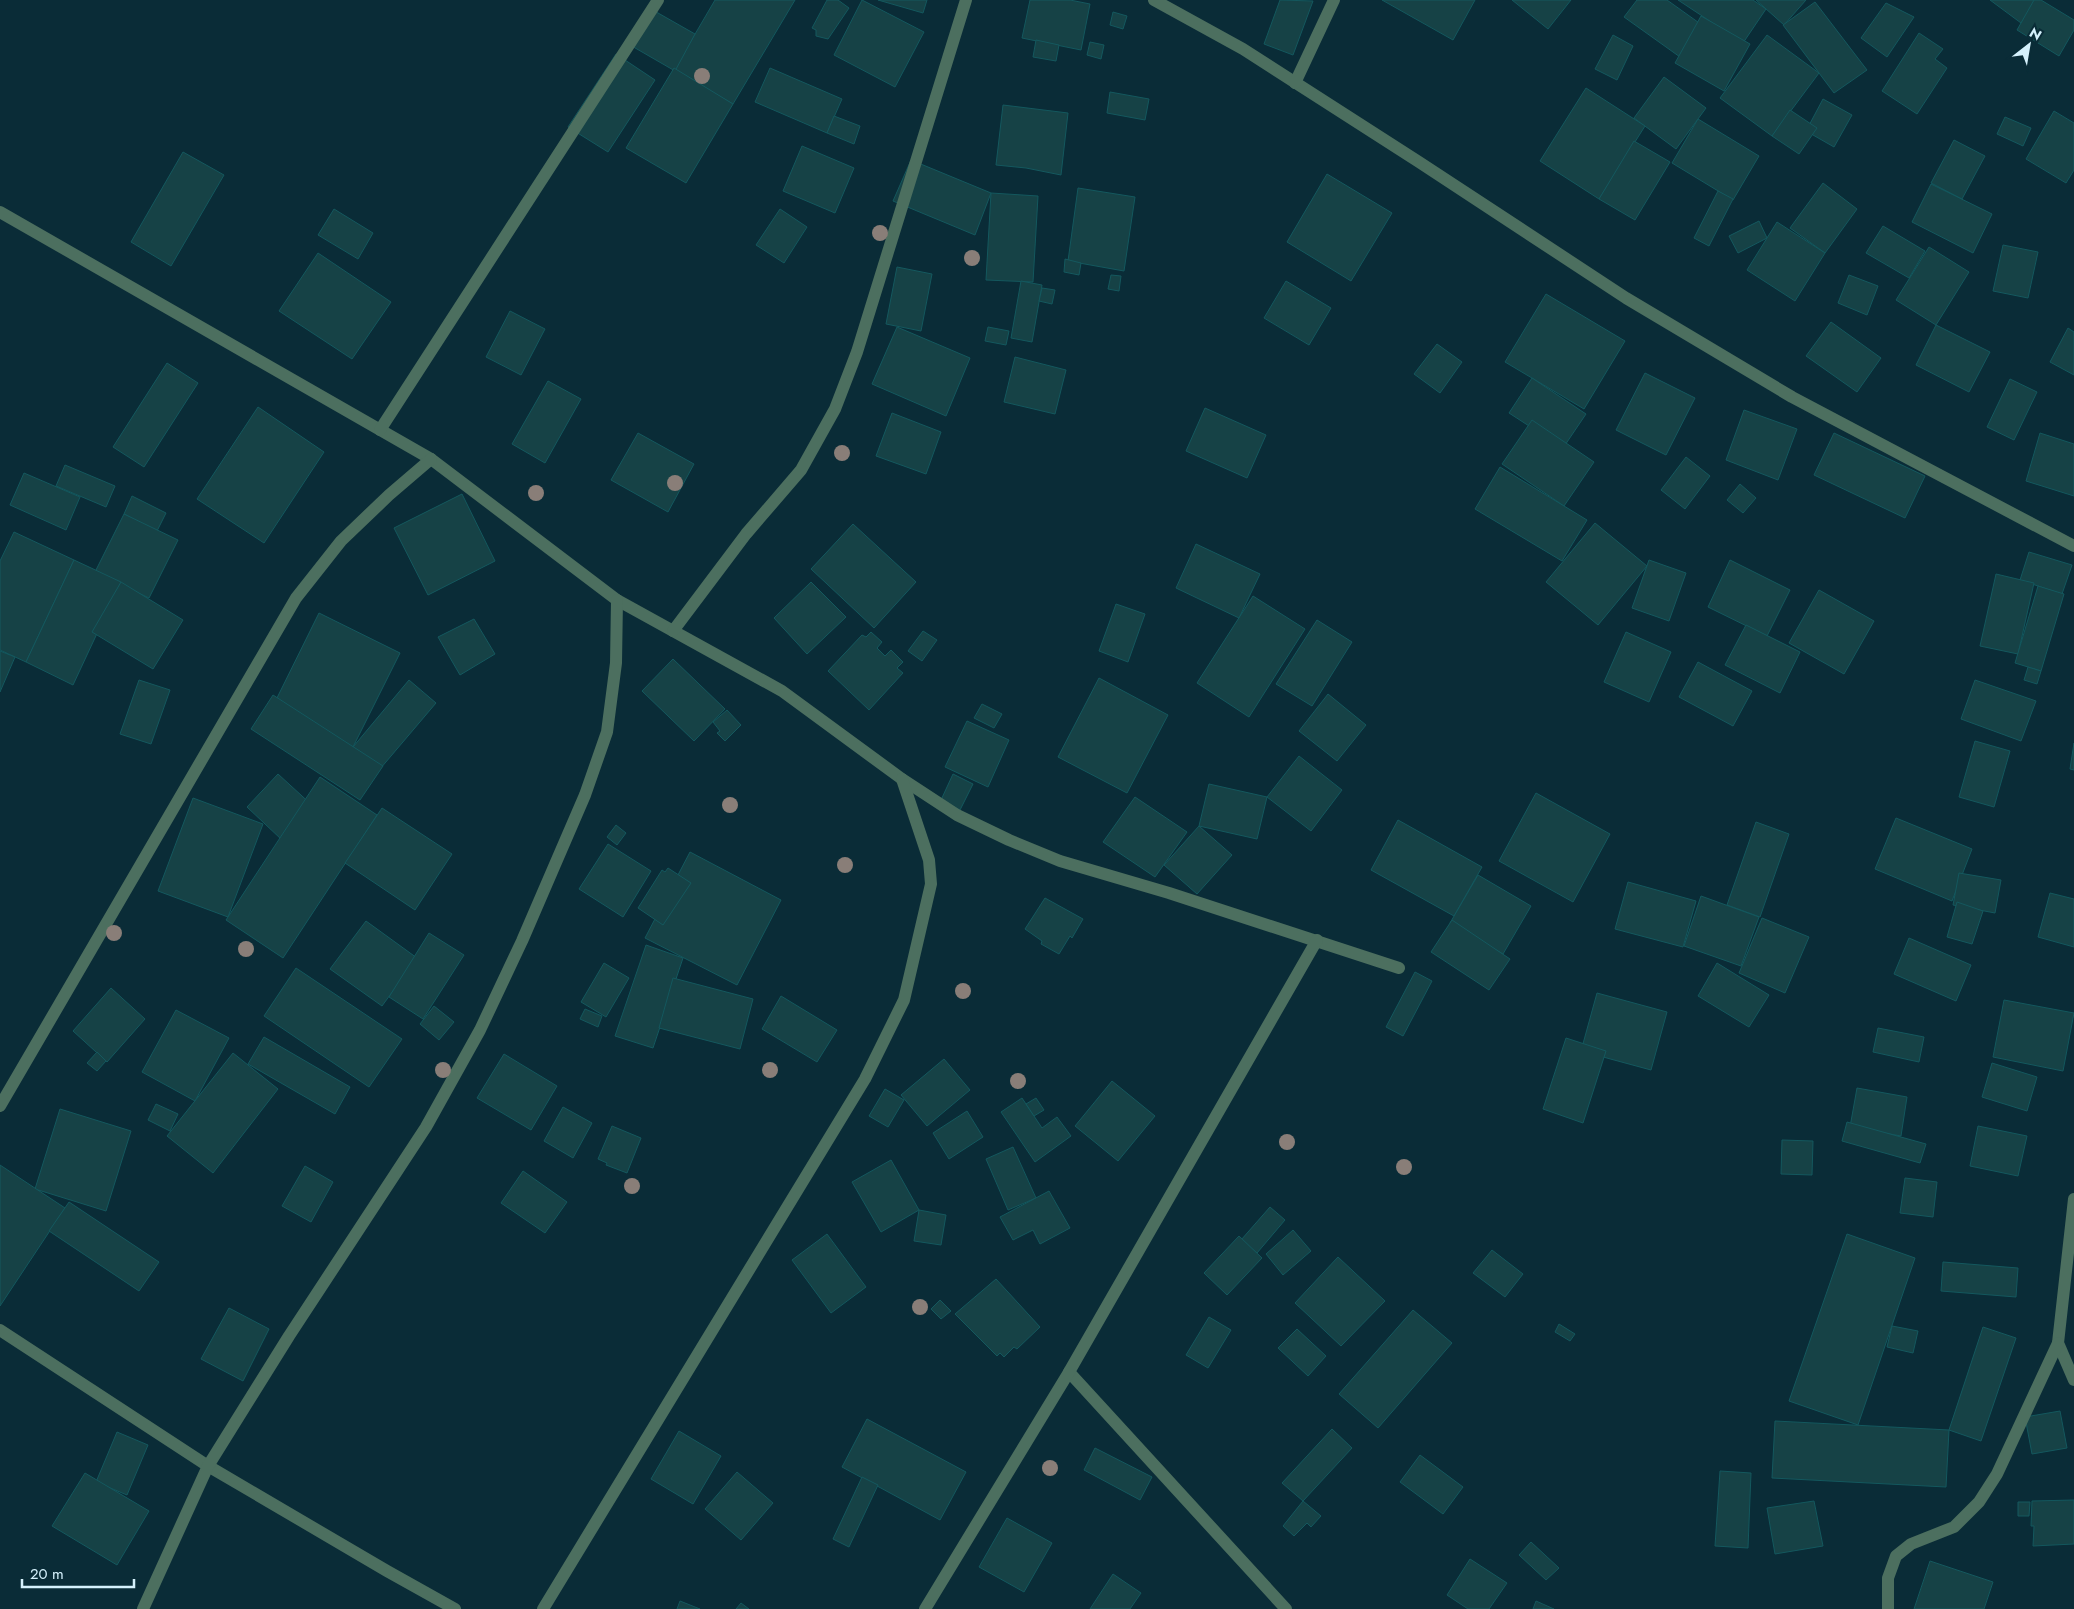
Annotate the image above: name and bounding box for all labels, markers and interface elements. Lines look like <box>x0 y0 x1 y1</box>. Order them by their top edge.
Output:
north arrow <box>2004 20 2054 70</box>
text: N <box>2026 22 2046 45</box>
scale bar <box>22 1556 135 1588</box>
text: 20 m <box>30 1563 64 1585</box>

